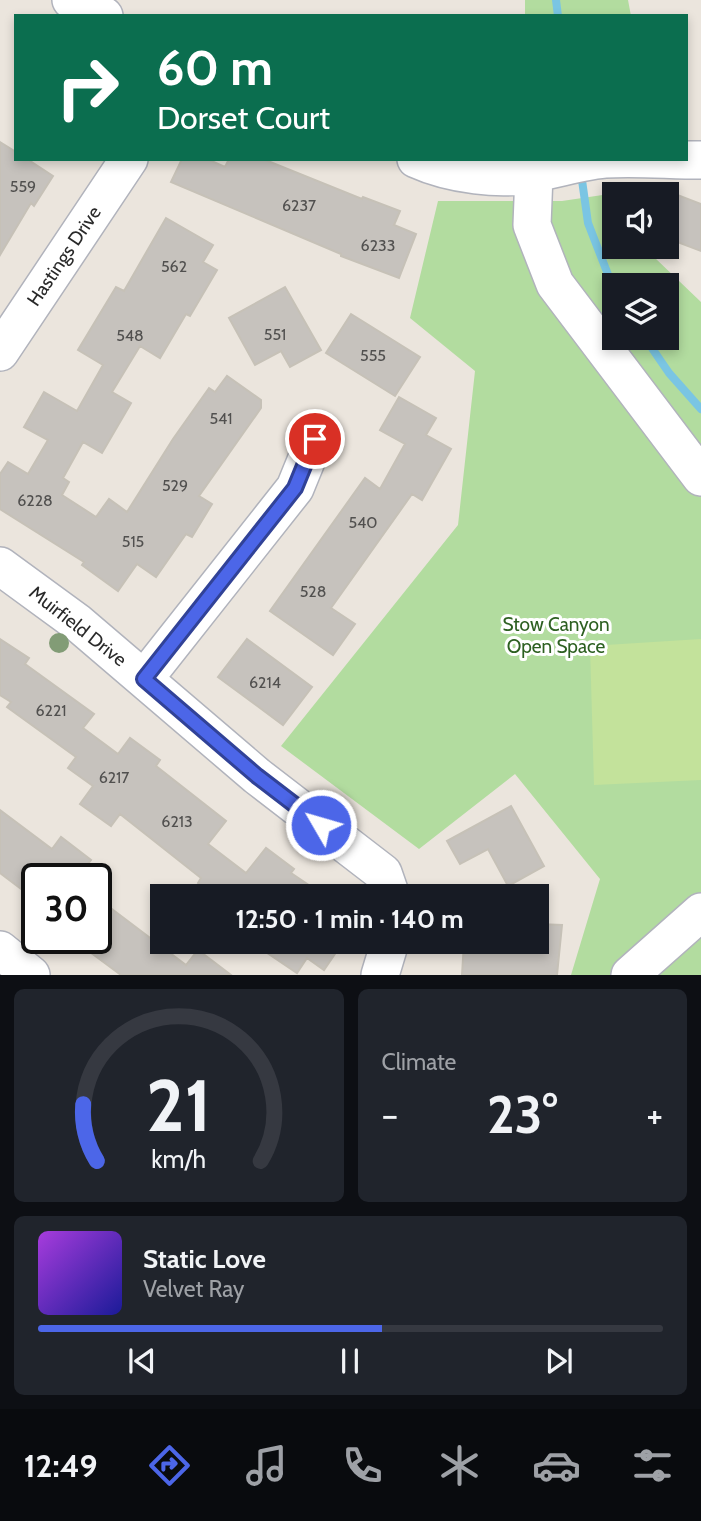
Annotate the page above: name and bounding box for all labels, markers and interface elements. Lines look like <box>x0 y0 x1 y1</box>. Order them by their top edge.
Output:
text: 60 m <box>157 38 273 97</box>
icon: right <box>42 42 133 133</box>
text: Dorset Court <box>157 98 330 137</box>
house number: 559 <box>10 177 36 196</box>
map controls <box>602 182 679 350</box>
button: sound <box>602 182 679 259</box>
house number: 6237 <box>282 196 316 215</box>
street label: Hastings Drive <box>22 201 106 310</box>
house number: 6233 <box>361 236 395 255</box>
house number: 562 <box>161 257 187 276</box>
button: layers <box>602 273 679 350</box>
house number: 551 <box>264 325 286 344</box>
house number: 548 <box>116 326 144 345</box>
house number: 555 <box>360 346 386 365</box>
house number: 541 <box>209 409 233 428</box>
pin <box>285 409 345 469</box>
icon: arrive <box>296 420 334 458</box>
house number: 529 <box>162 476 188 495</box>
house number: 6228 <box>17 491 53 510</box>
house number: 540 <box>348 513 378 532</box>
house number: 515 <box>122 532 144 551</box>
street label: Muirfield Drive <box>25 581 131 671</box>
house number: 528 <box>300 582 326 601</box>
park label: Stow Canyon Open Space <box>502 613 610 658</box>
house number: 6214 <box>249 673 281 692</box>
house number: 6221 <box>35 701 67 720</box>
house number: 6217 <box>99 768 129 787</box>
position arrow <box>284 788 358 862</box>
house number: 6213 <box>161 812 193 831</box>
speed limit sign: 30 <box>21 863 112 954</box>
text: 12:50 · 1 min · 140 m <box>235 903 464 935</box>
text: Climate <box>382 1048 456 1076</box>
text: 21 <box>146 1062 211 1150</box>
text: 23° <box>487 1083 558 1146</box>
text: − <box>382 1091 398 1138</box>
text: + <box>646 1091 663 1138</box>
text: km/h <box>151 1144 206 1174</box>
text: Static Love <box>143 1243 266 1275</box>
text: Velvet Ray <box>143 1275 244 1303</box>
icon: previous <box>123 1342 161 1380</box>
icon: pause <box>331 1342 369 1380</box>
icon: next <box>540 1342 578 1380</box>
icon: directions <box>145 1441 194 1490</box>
icon: music <box>242 1441 291 1490</box>
icon: phone <box>338 1441 387 1490</box>
icon: climate <box>435 1441 484 1490</box>
icon: car <box>532 1441 581 1490</box>
icon: filters <box>628 1441 677 1490</box>
text: 12:49 <box>24 1446 98 1485</box>

